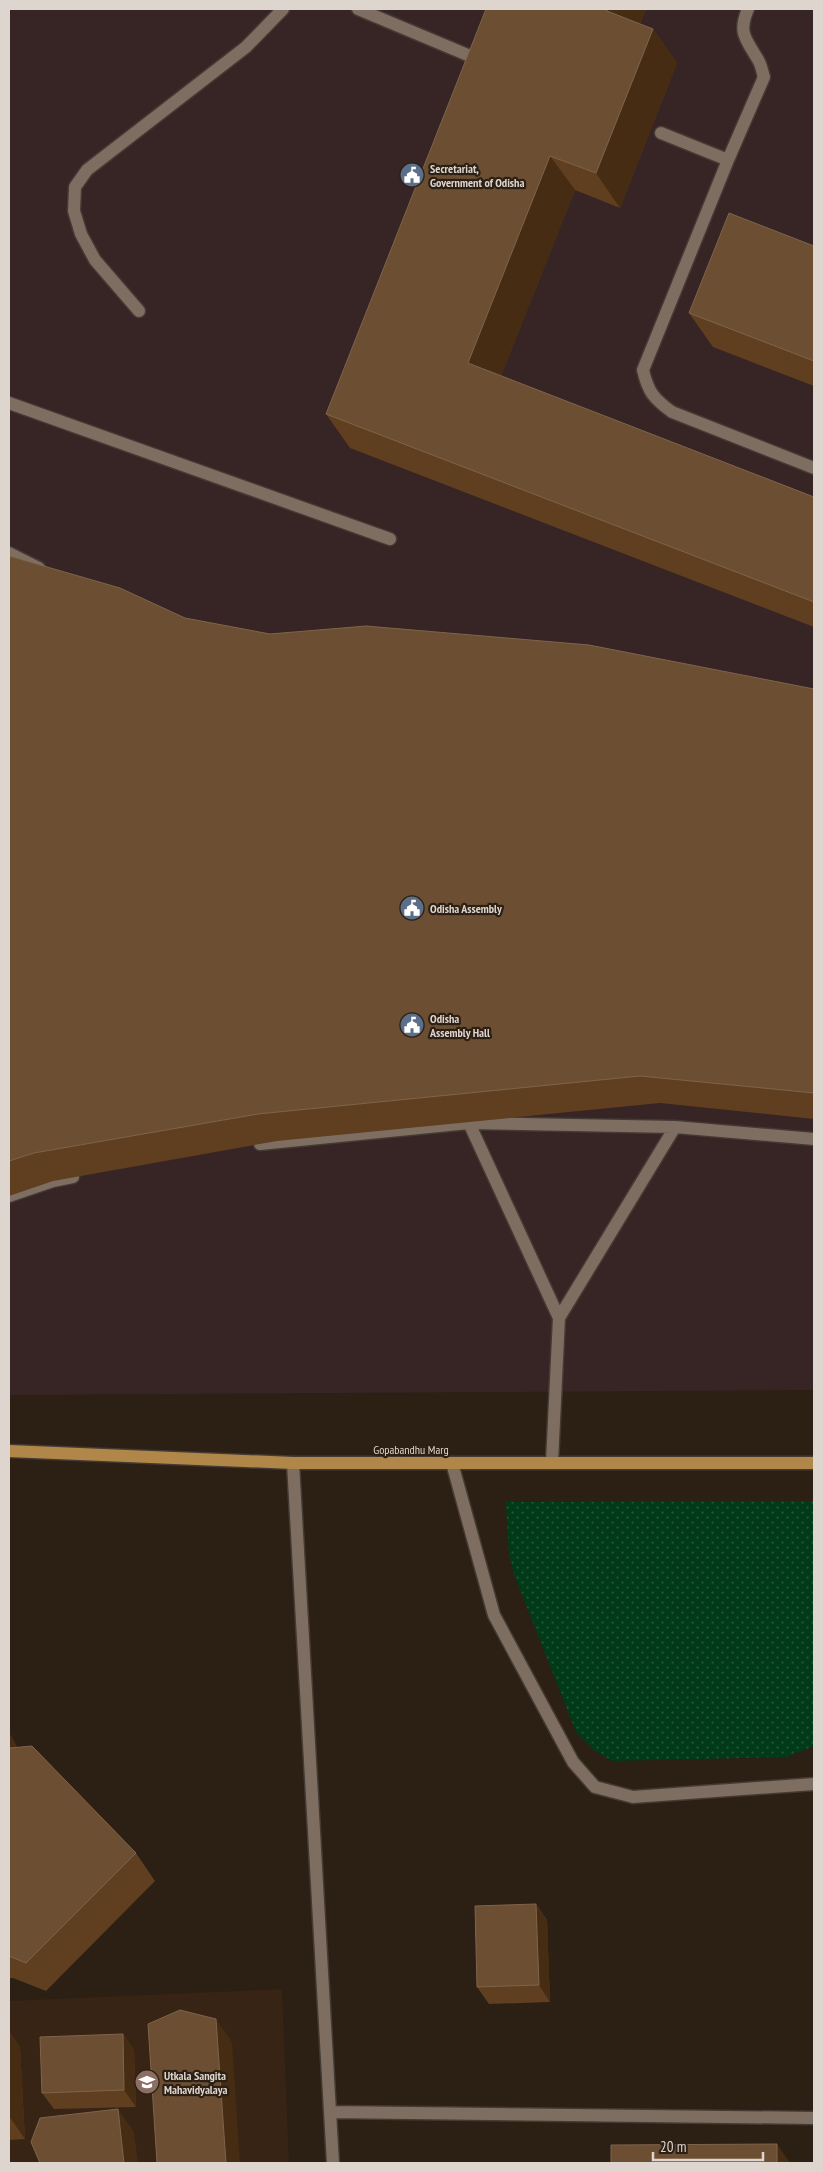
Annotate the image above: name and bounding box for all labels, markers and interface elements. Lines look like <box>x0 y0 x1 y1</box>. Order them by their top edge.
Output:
place label: Secretariat, Government of Odisha <box>430 161 524 190</box>
public building icon: Secretariat, Government of Odisha <box>399 162 425 188</box>
public building icon: Odisha Assembly <box>399 895 425 921</box>
place label: Odisha Assembly <box>430 901 502 916</box>
place label: Odisha Assembly Hall <box>429 1011 490 1040</box>
public building icon: Odisha Assembly Hall <box>399 1012 425 1038</box>
street label: Gopabandhu Marg <box>373 1442 449 1457</box>
place label: Utkala Sangita Mahavidyalaya <box>164 2068 228 2097</box>
school or university icon: Utkala Sangita Mahavidyalaya <box>134 2069 160 2095</box>
scale bar <box>653 2130 763 2162</box>
text: 20 m <box>660 2137 686 2156</box>

